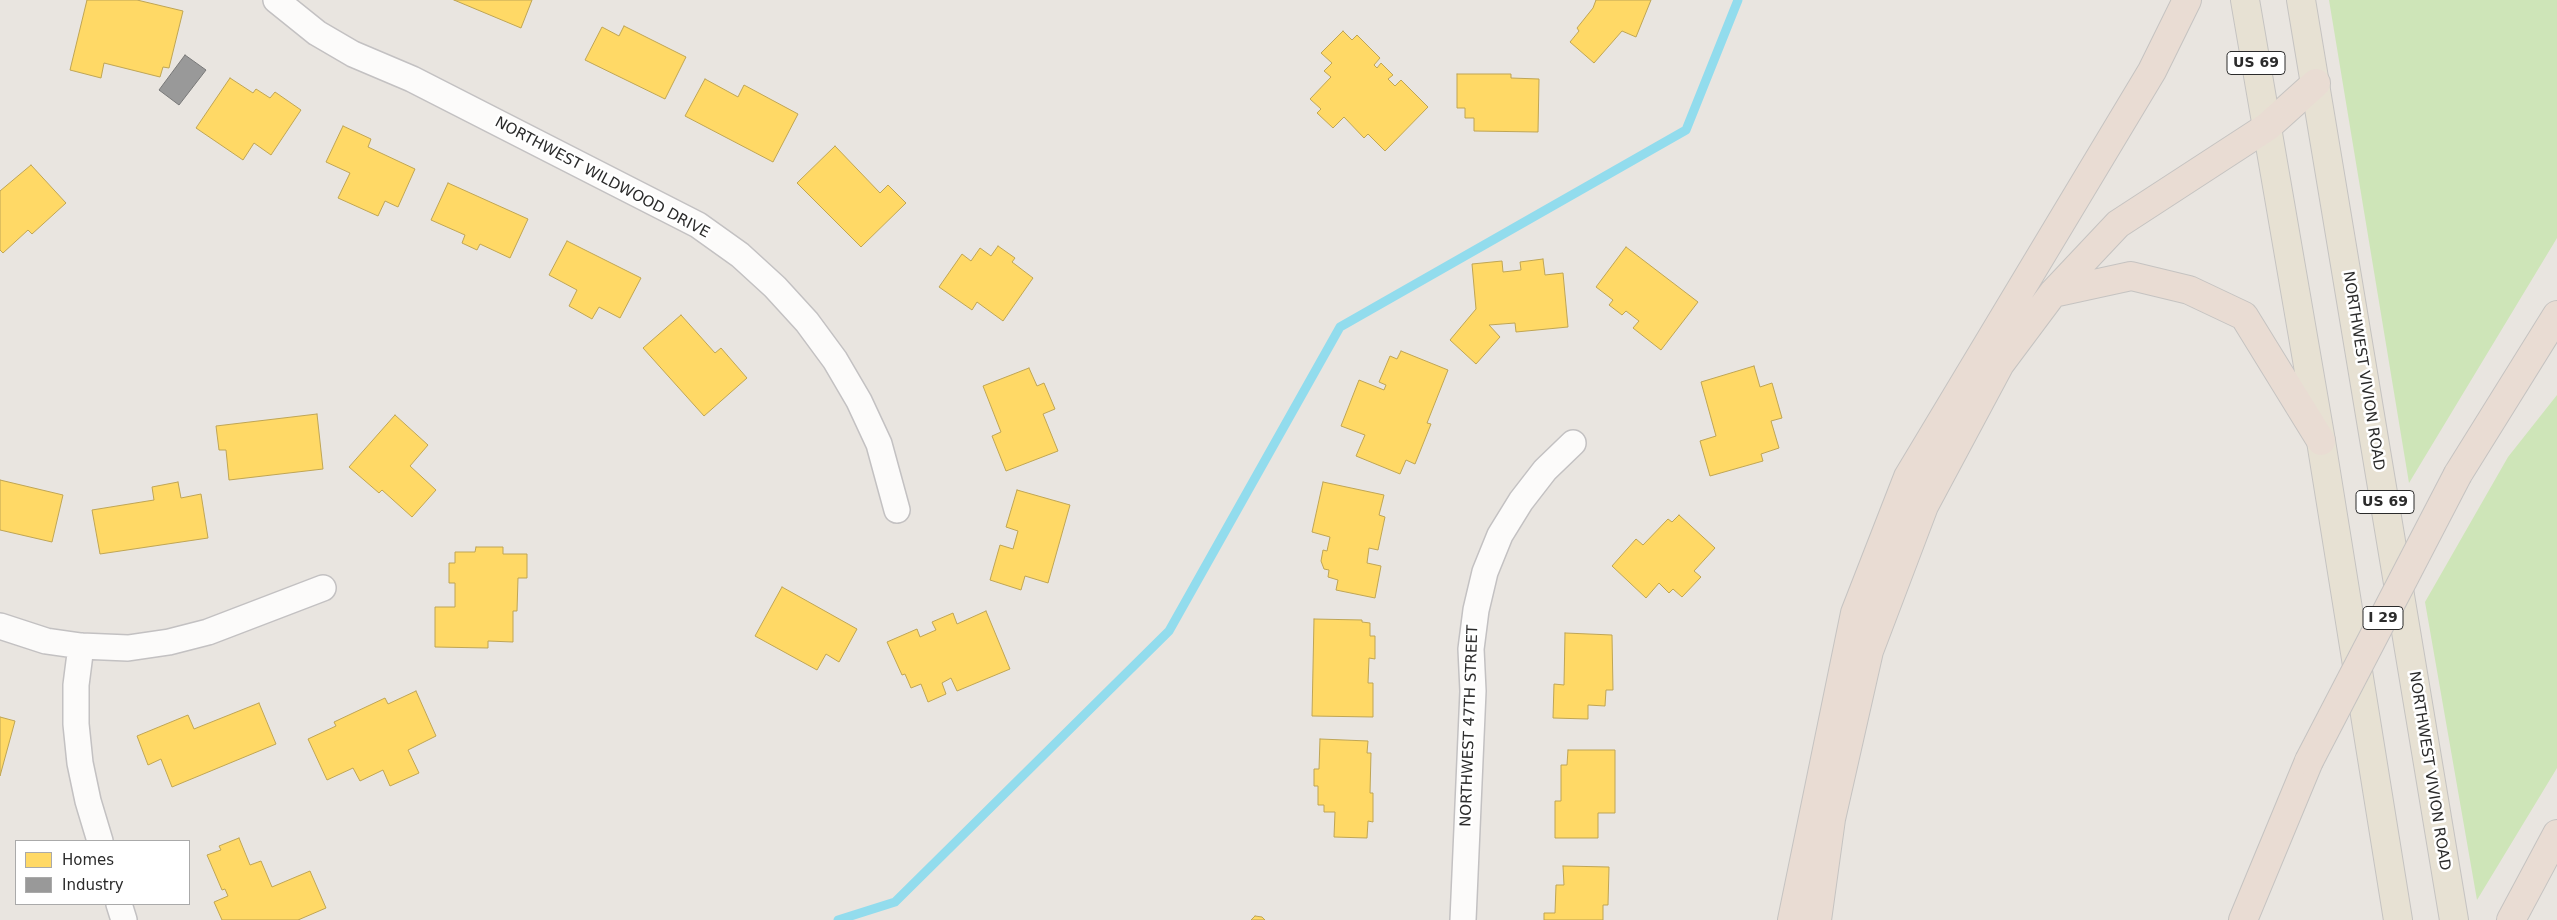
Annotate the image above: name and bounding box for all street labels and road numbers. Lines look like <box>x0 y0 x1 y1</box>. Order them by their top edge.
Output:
road number: US 69 <box>2227 52 2285 74</box>
street label: NORTHWEST WILDWOOD DRIVE <box>492 114 712 242</box>
street label: NORTHWEST VIVION ROAD <box>2338 270 2388 472</box>
road number: US 69 <box>2356 491 2414 514</box>
road number: I 29 <box>2363 606 2403 630</box>
street label: NORTHWEST 47TH STREET <box>1457 625 1483 827</box>
street label: NORTHWEST VIVION ROAD <box>2404 670 2454 872</box>

